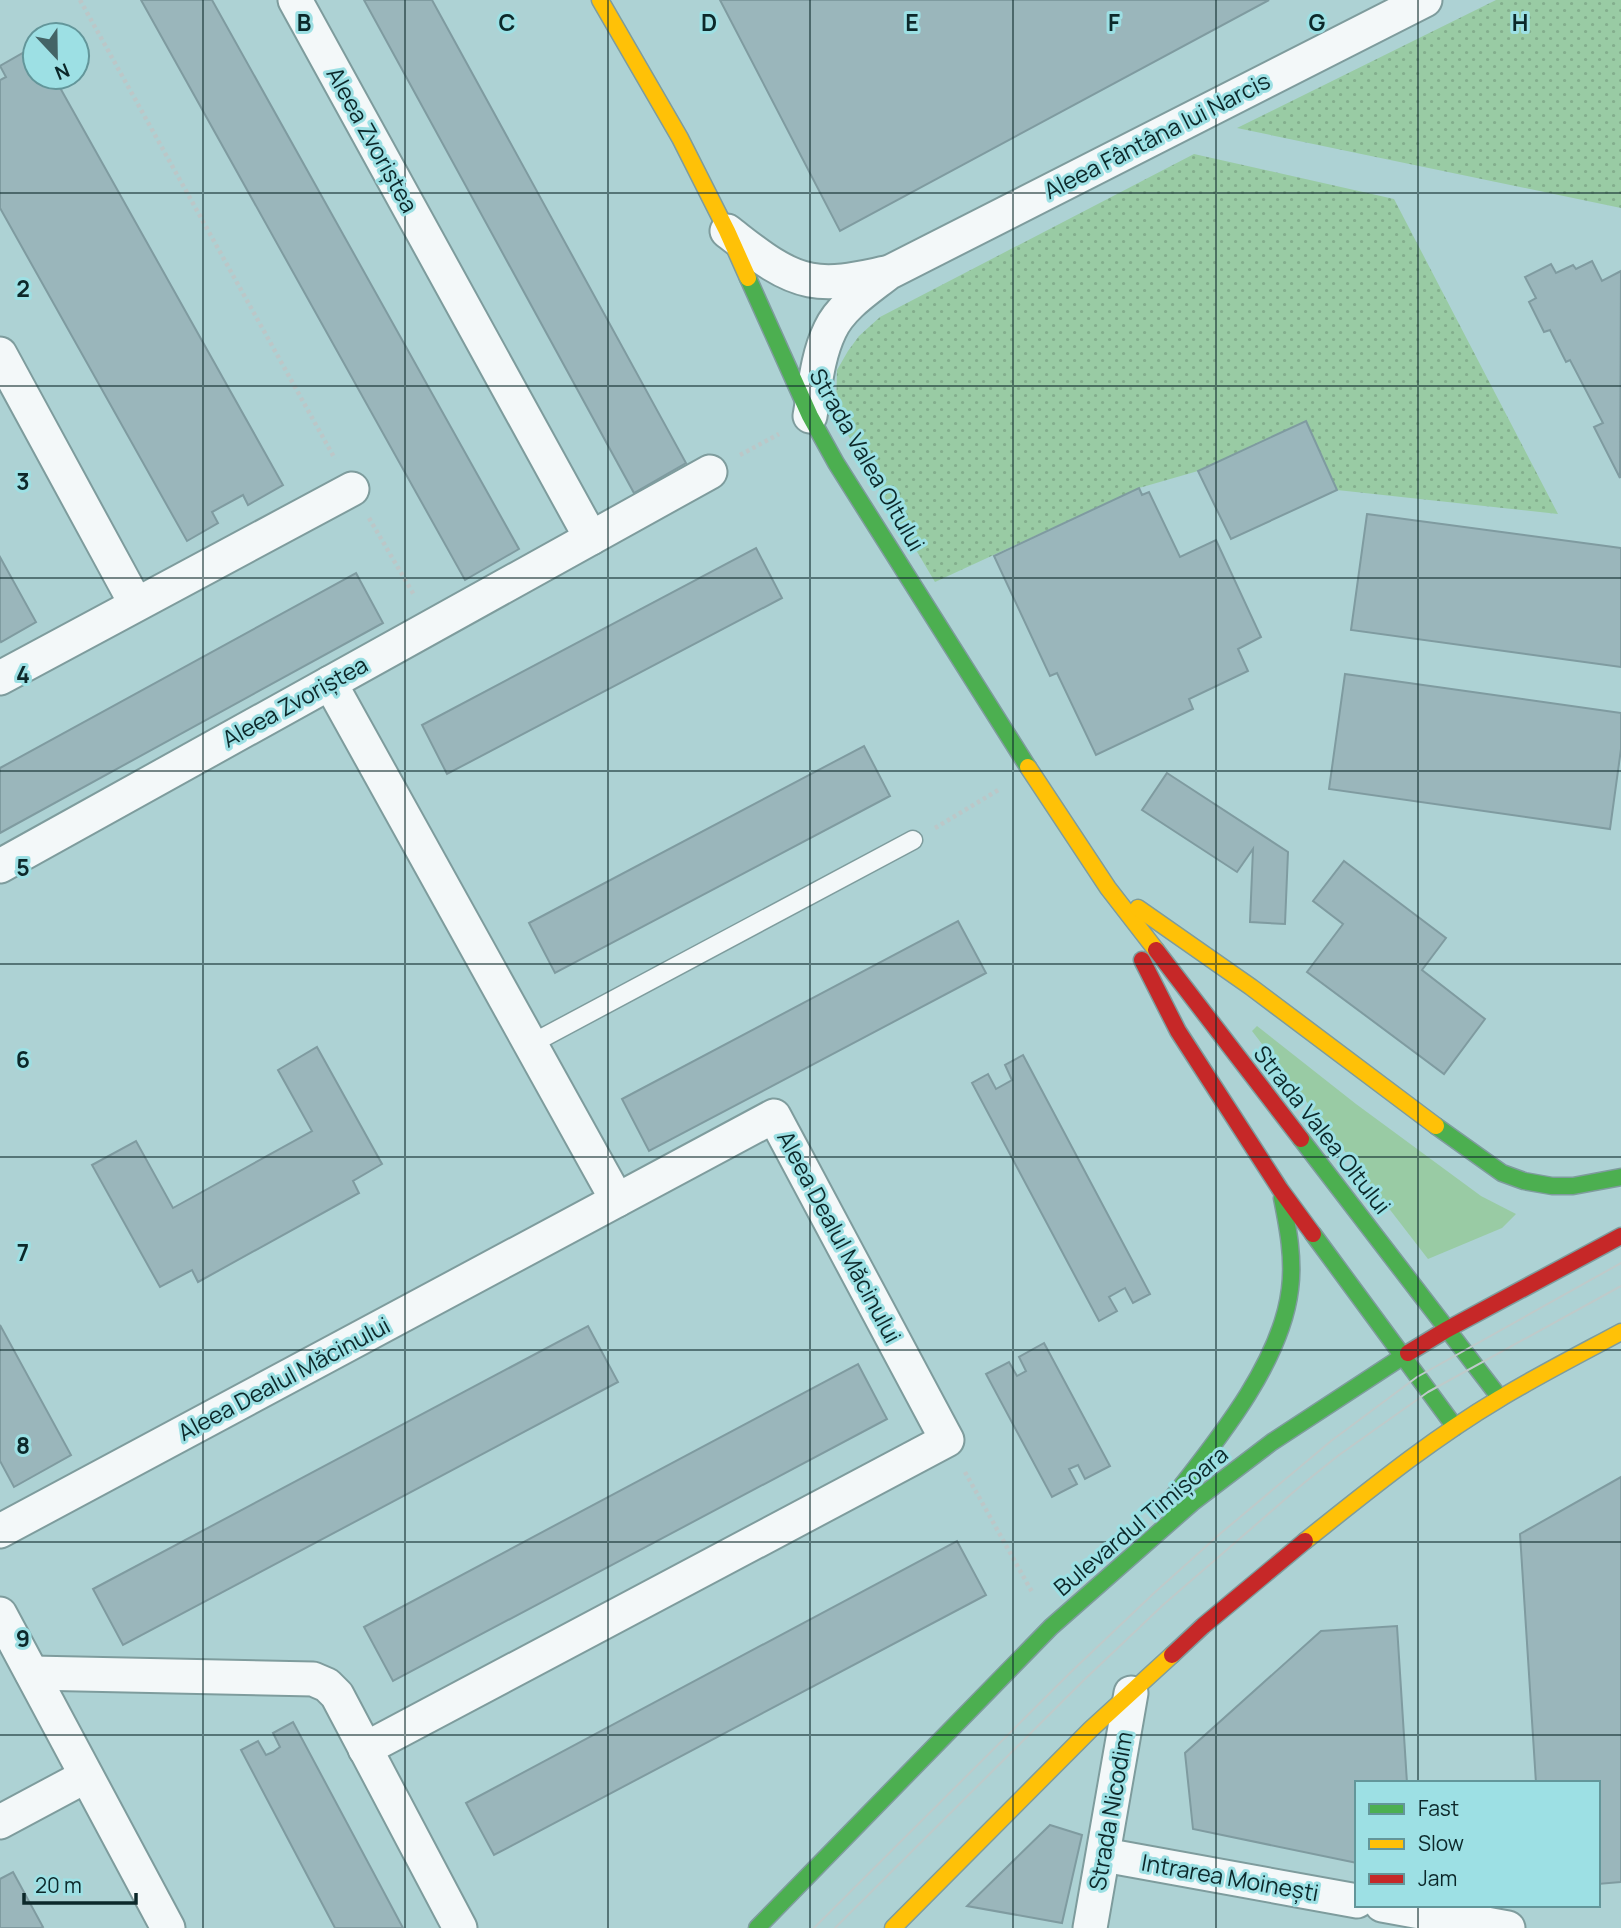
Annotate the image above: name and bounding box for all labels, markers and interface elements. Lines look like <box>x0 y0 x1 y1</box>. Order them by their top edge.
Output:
text: B <box>297 6 311 38</box>
text: C <box>499 6 516 38</box>
text: D <box>701 6 717 38</box>
text: E <box>905 6 919 38</box>
text: F <box>1108 6 1120 38</box>
text: G <box>1309 6 1326 38</box>
text: H <box>1512 6 1528 38</box>
north arrow <box>21 21 91 91</box>
text: N <box>51 57 74 86</box>
street label: Aleea Zvoriștea <box>320 61 426 218</box>
street label: Aleea Fântâna lui Narcis <box>1038 64 1275 206</box>
text: 2 <box>16 272 30 304</box>
street label: Strada Valea Oltului <box>803 362 933 557</box>
text: 3 <box>16 465 30 497</box>
street label: Aleea Zvoriștea <box>216 648 373 754</box>
text: 4 <box>16 658 30 690</box>
text: 5 <box>16 851 30 883</box>
street label: Strada Valea Oltului <box>1247 1038 1399 1220</box>
text: 6 <box>16 1043 30 1075</box>
street label: Aleea Dealul Măcinului <box>770 1125 909 1348</box>
text: 7 <box>17 1236 29 1268</box>
street label: Aleea Dealul Măcinului <box>172 1309 395 1448</box>
text: 8 <box>16 1429 30 1461</box>
street label: Bulevardul Timișoara <box>1046 1438 1234 1603</box>
text: 9 <box>16 1622 30 1654</box>
street label: Strada Nicodim <box>1080 1729 1140 1893</box>
legend <box>1355 1781 1600 1907</box>
text: Fast <box>1418 1794 1459 1822</box>
text: Slow <box>1418 1829 1464 1857</box>
street label: Intrarea Moinești <box>1139 1846 1321 1908</box>
scale bar <box>24 1862 136 1906</box>
text: Jam <box>1418 1864 1457 1892</box>
text: 20 m <box>35 1871 82 1899</box>

